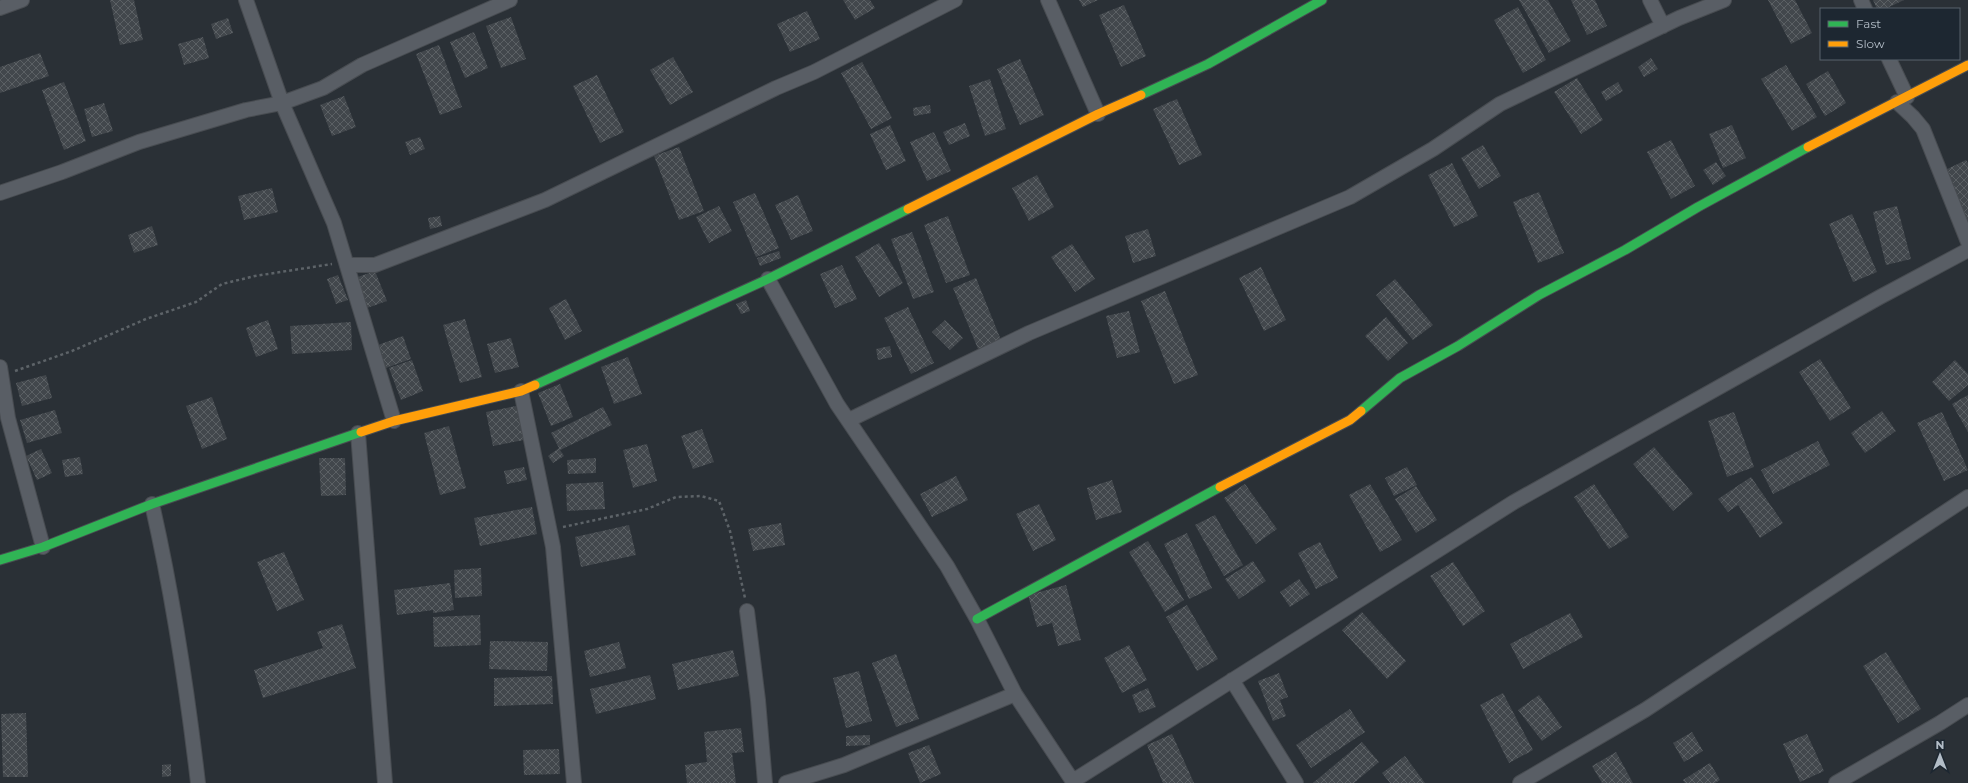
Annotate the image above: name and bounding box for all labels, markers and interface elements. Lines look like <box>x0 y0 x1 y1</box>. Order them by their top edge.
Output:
legend <box>1820 8 1960 60</box>
text: Fast <box>1856 16 1881 31</box>
text: Slow <box>1856 36 1885 51</box>
north arrow <box>1920 735 1960 775</box>
text: N <box>1936 738 1944 752</box>

